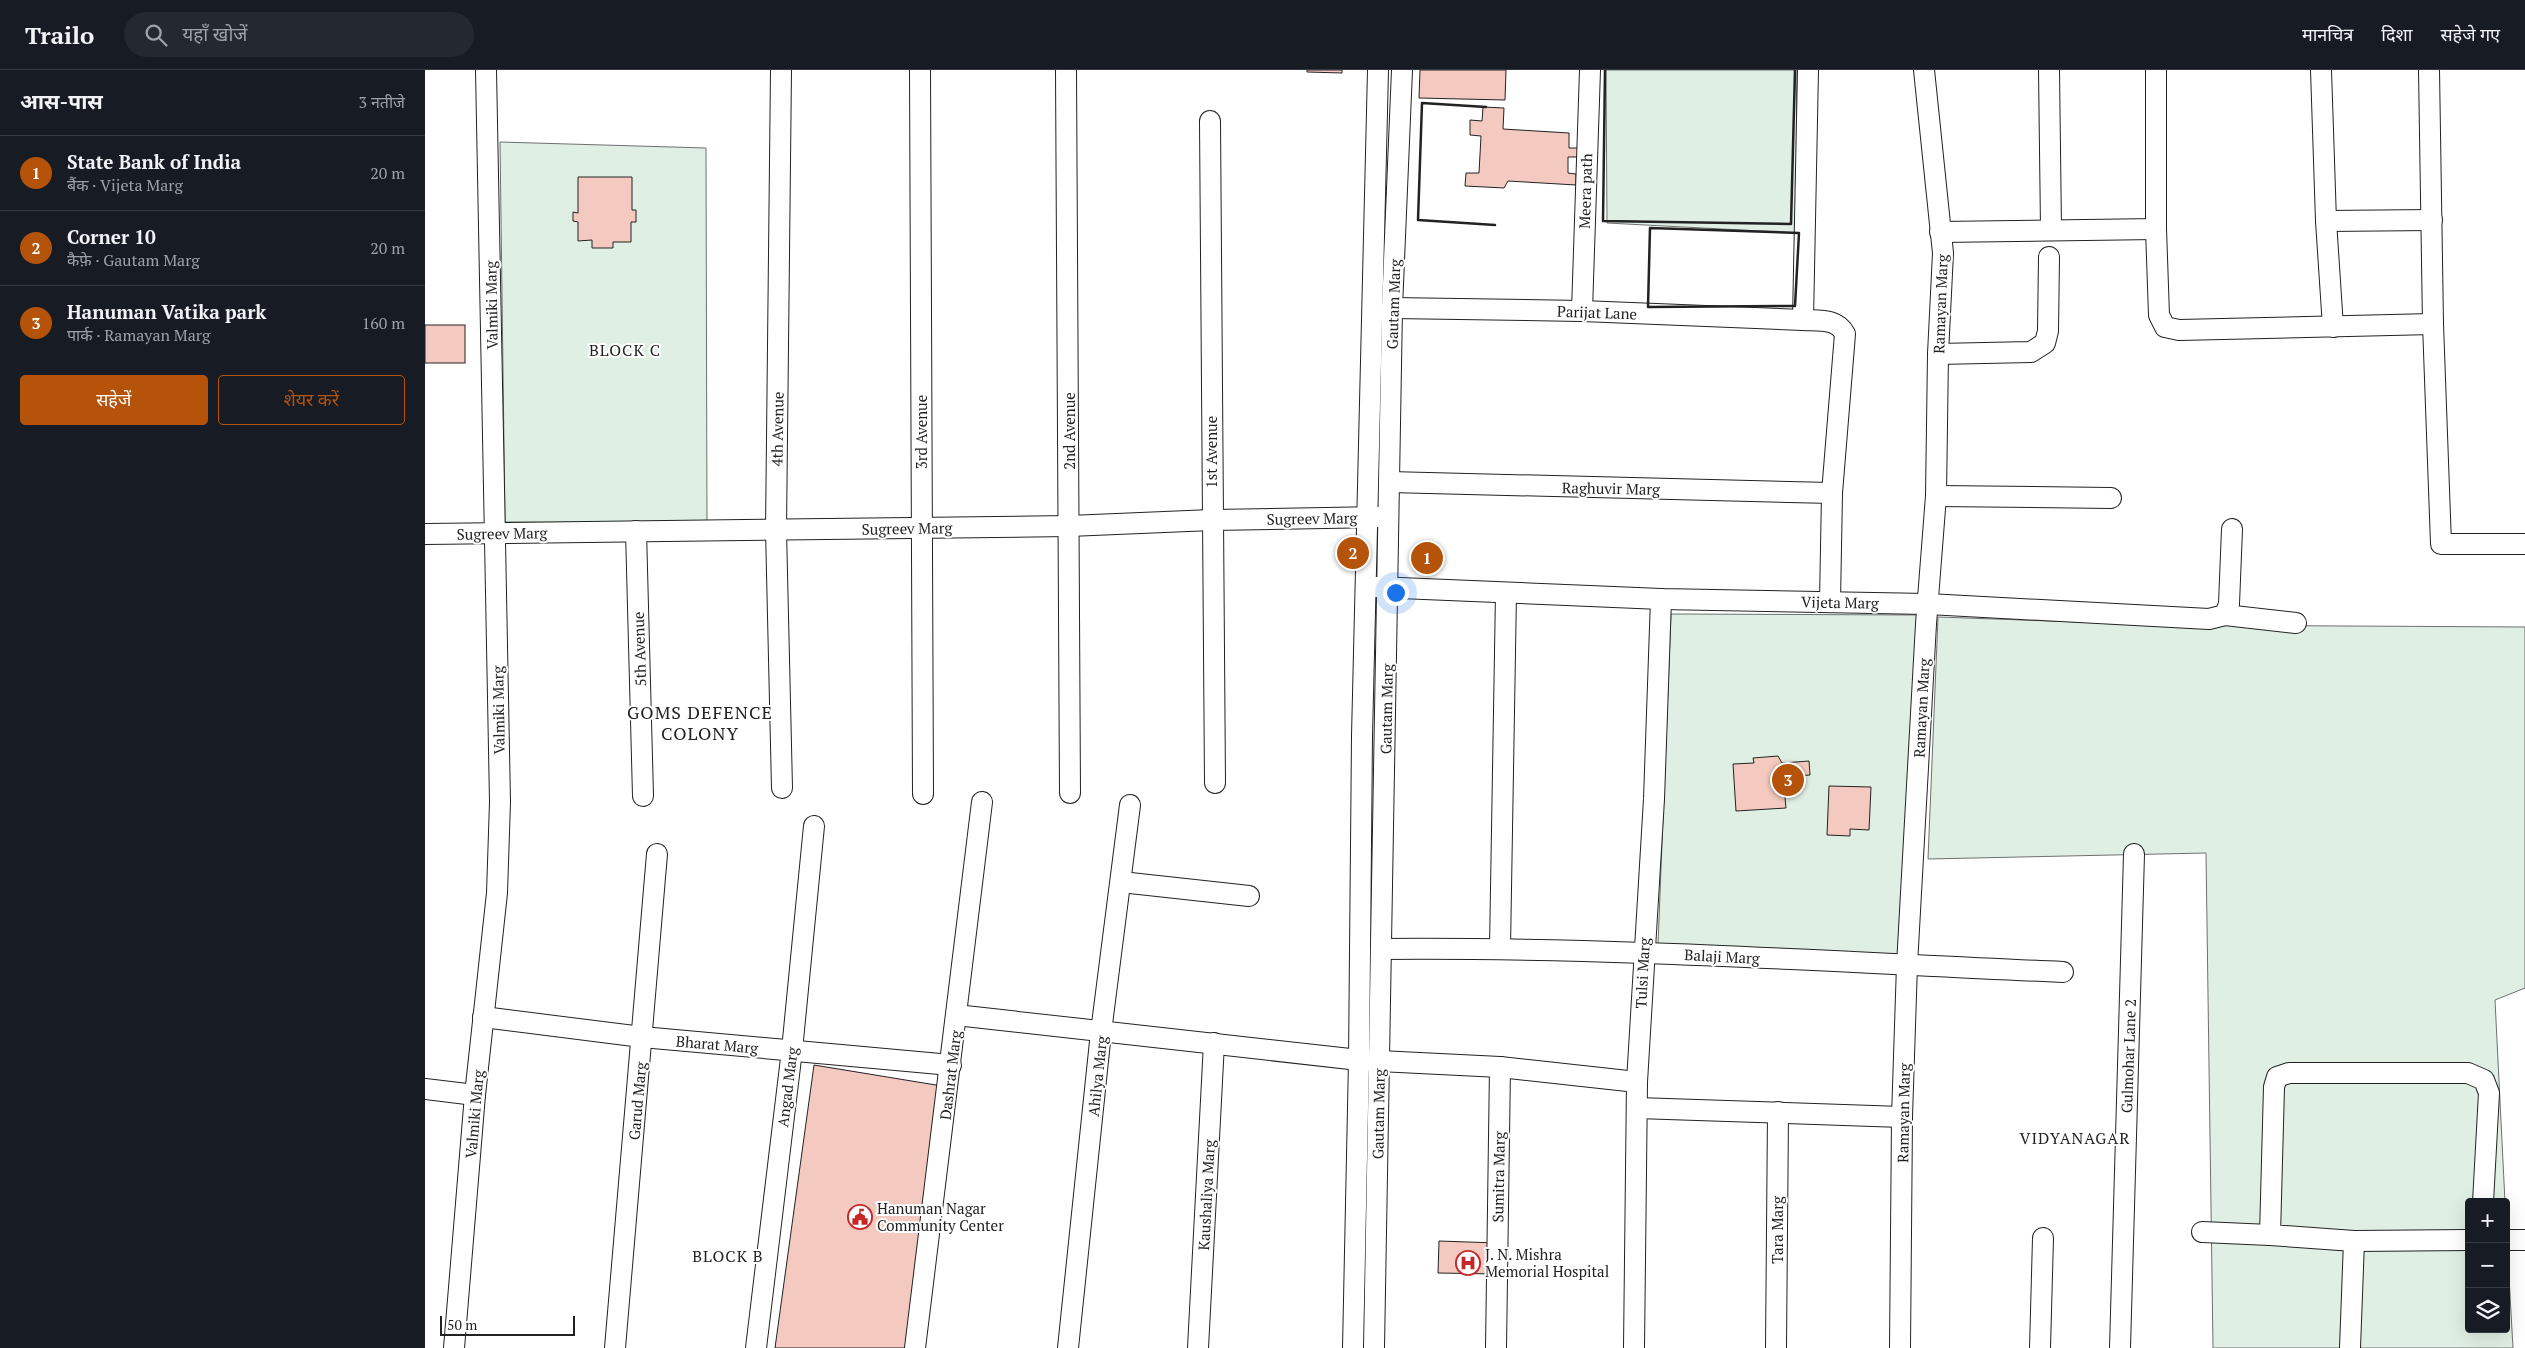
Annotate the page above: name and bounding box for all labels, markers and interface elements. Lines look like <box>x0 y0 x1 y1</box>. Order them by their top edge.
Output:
search box <box>124 12 474 57</box>
text: Trailo <box>25 19 94 51</box>
icon: search <box>142 21 170 49</box>
text: यहाँ खोजें <box>182 21 247 46</box>
text: मानचित्र <box>2302 22 2353 46</box>
text: दिशा <box>2381 22 2412 46</box>
text: सहेजे गए <box>2440 22 2500 46</box>
text: आस-पास <box>20 87 103 115</box>
text: 3 नतीजे <box>359 91 405 113</box>
text: State Bank of India <box>67 149 241 174</box>
street label: Meera path <box>1574 153 1596 229</box>
text: 1 <box>31 162 41 184</box>
text: 20 m <box>370 162 405 184</box>
text: बैंक · Vijeta Marg <box>67 174 183 196</box>
text: Corner 10 <box>67 224 156 249</box>
text: 2 <box>31 237 41 259</box>
text: 20 m <box>370 237 405 259</box>
text: कैफ़े · Gautam Marg <box>67 249 200 271</box>
street label: Ramayan Marg <box>1928 253 1952 354</box>
street label: Gautam Marg <box>1381 257 1405 350</box>
street label: Valmiki Marg <box>480 259 502 350</box>
text: Hanuman Vatika park <box>67 299 266 324</box>
street label: Parijat Lane <box>1557 301 1637 323</box>
text: 3 <box>31 312 41 334</box>
text: 160 m <box>362 312 405 334</box>
text: पार्क · Ramayan Marg <box>67 324 210 346</box>
district label: BLOCK C <box>589 339 661 361</box>
button: सहेजें <box>20 375 208 425</box>
button: शेयर करें <box>218 375 405 425</box>
street label: 4th Avenue <box>766 391 788 467</box>
street label: 2nd Avenue <box>1059 392 1079 470</box>
street label: 3rd Avenue <box>911 395 931 469</box>
street label: 1st Avenue <box>1201 416 1221 488</box>
street label: Raghuvir Marg <box>1562 477 1661 499</box>
street label: Sugreev Marg <box>1267 507 1359 529</box>
street label: Sugreev Marg <box>862 517 954 539</box>
street label: Sugreev Marg <box>457 522 549 544</box>
pin: 2 <box>1337 534 1369 572</box>
pin: 1 <box>1411 539 1443 577</box>
your location <box>1383 580 1409 606</box>
street label: Vijeta Marg <box>1801 591 1880 613</box>
street label: 5th Avenue <box>628 611 650 687</box>
street label: Ramayan Marg <box>1908 657 1934 758</box>
street label: Gautam Marg <box>1375 662 1397 754</box>
street label: Valmiki Marg <box>487 664 509 755</box>
district label: GOMS DEFENCE COLONY <box>627 700 773 745</box>
pin: 3 <box>1772 761 1804 799</box>
street label: Tulsi Marg <box>1630 936 1654 1009</box>
street label: Balaji Marg <box>1684 944 1761 968</box>
street label: Gulmohar Lane 2 <box>2116 998 2140 1114</box>
street label: Dashrat Marg <box>935 1028 966 1121</box>
street label: Bharat Marg <box>675 1030 760 1058</box>
street label: Ahilya Marg <box>1083 1034 1111 1117</box>
street label: Angad Marg <box>772 1045 802 1128</box>
street label: Garud Marg <box>624 1060 650 1141</box>
street label: Ramayan Marg <box>1892 1062 1914 1163</box>
street label: Gautam Marg <box>1367 1067 1389 1159</box>
street label: Valmiki Marg <box>460 1068 488 1159</box>
district label: VIDYANAGAR <box>2020 1127 2130 1149</box>
street label: Sumitra Marg <box>1487 1130 1509 1223</box>
street label: Kaushaliya Marg <box>1193 1138 1219 1251</box>
street label: Tara Marg <box>1767 1195 1787 1264</box>
place label: Hanuman Nagar Community Center <box>877 1198 1004 1235</box>
map controls <box>2465 1198 2510 1333</box>
button: + <box>2465 1198 2510 1243</box>
public building icon: Hanuman Nagar Community Center <box>847 1204 873 1230</box>
button: − <box>2465 1243 2510 1288</box>
place label: J. N. Mishra Memorial Hospital <box>1485 1244 1609 1281</box>
district label: BLOCK B <box>692 1245 764 1267</box>
hospital icon: J. N. Mishra Memorial Hospital <box>1455 1250 1481 1276</box>
button: layers <box>2465 1288 2510 1333</box>
scale bar <box>440 1313 575 1336</box>
text: 50 m <box>447 1315 477 1334</box>

